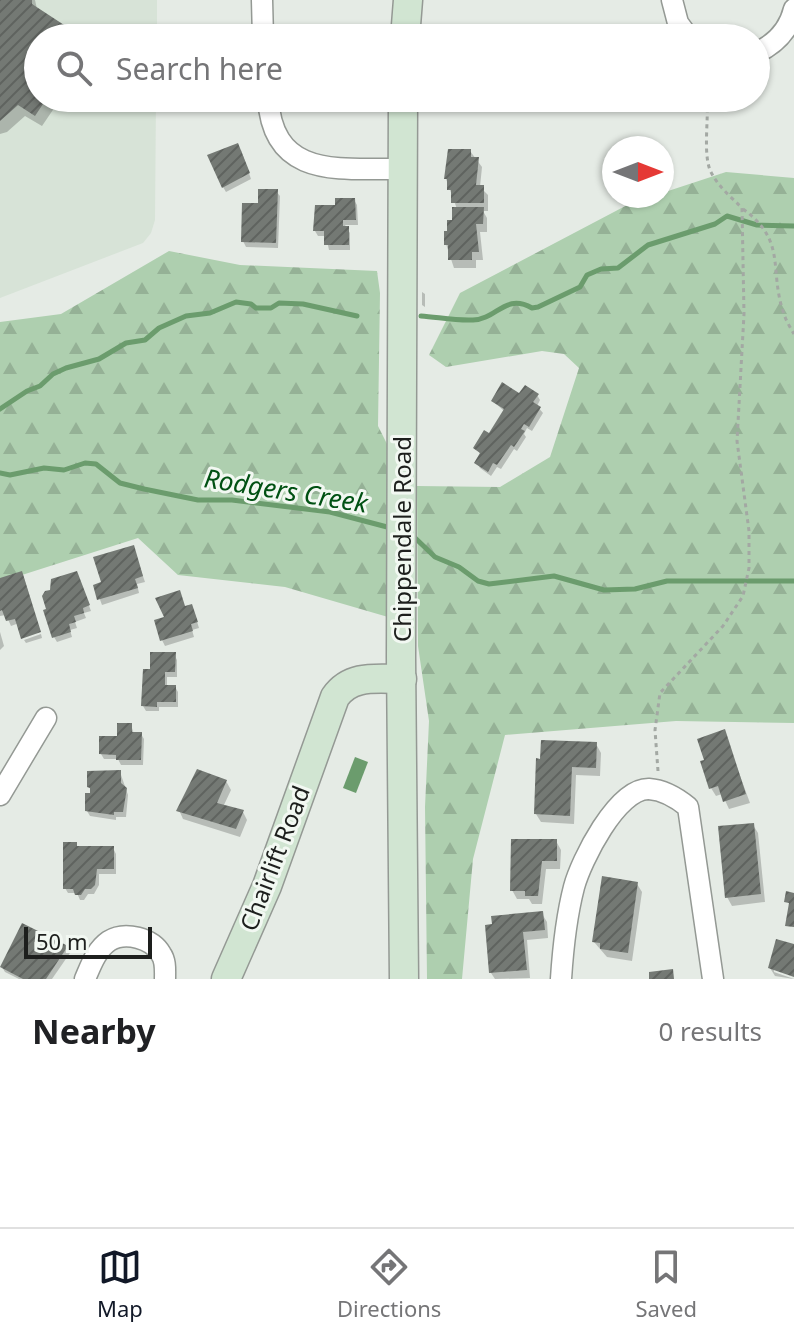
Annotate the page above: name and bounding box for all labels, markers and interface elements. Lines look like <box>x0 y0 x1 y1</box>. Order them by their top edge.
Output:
search box <box>24 24 770 112</box>
icon: search <box>52 46 96 90</box>
text: Search here <box>116 48 283 89</box>
north arrow <box>602 136 674 208</box>
street label: Chippendale Road <box>385 436 418 642</box>
water label: Rodgers Creek <box>202 459 371 521</box>
street label: Chairlift Road <box>231 781 317 935</box>
scale bar <box>24 923 152 959</box>
text: 50 m <box>36 926 87 956</box>
text: Nearby <box>32 1008 156 1054</box>
text: 0 results <box>658 1013 762 1049</box>
tab: Map <box>97 1245 143 1323</box>
tab: Directions <box>337 1245 441 1323</box>
tab: Saved <box>635 1245 697 1323</box>

